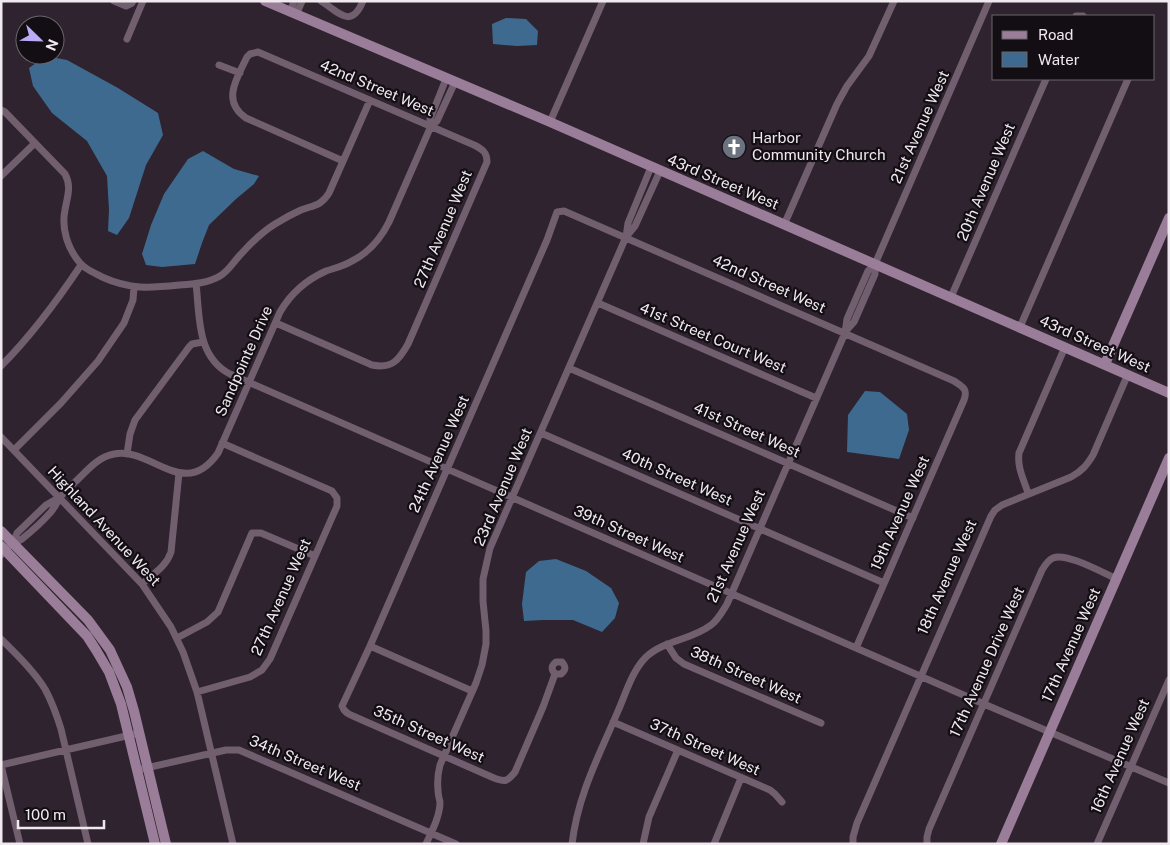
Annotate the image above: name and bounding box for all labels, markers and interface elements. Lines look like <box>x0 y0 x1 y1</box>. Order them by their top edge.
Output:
north arrow <box>15 15 65 65</box>
legend <box>992 15 1155 80</box>
text: Road <box>1038 26 1074 43</box>
text: N <box>42 37 61 53</box>
text: Water <box>1038 51 1080 68</box>
street label: 42nd Street West <box>318 56 437 119</box>
street label: 21st Avenue West <box>887 67 952 186</box>
street label: 20th Avenue West <box>953 120 1018 243</box>
place label: Harbor Community Church <box>752 129 886 163</box>
church icon: Harbor Community Church <box>721 134 747 160</box>
street label: 43rd Street West <box>665 150 782 213</box>
street label: 27th Avenue West <box>410 167 475 290</box>
street label: 42nd Street West <box>710 251 829 316</box>
street label: 41st Street Court West <box>637 299 789 376</box>
street label: Sandpointe Drive <box>212 303 276 419</box>
street label: 43rd Street West <box>1037 311 1153 376</box>
street label: 24th Avenue West <box>405 392 472 515</box>
street label: 41st Street West <box>691 398 803 461</box>
street label: 23rd Avenue West <box>470 425 535 548</box>
street label: 40th Street West <box>619 445 735 509</box>
street label: 19th Avenue West <box>867 453 933 573</box>
street label: Highland Avenue West <box>45 462 164 589</box>
street label: 21st Avenue West <box>703 486 768 605</box>
street label: 39th Street West <box>571 502 687 566</box>
street label: 18th Avenue West <box>914 517 980 637</box>
street label: 27th Avenue West <box>247 536 314 658</box>
street label: 17th Avenue Drive West <box>946 584 1027 740</box>
street label: 17th Avenue West <box>1038 585 1103 705</box>
street label: 38th Street West <box>688 642 804 707</box>
street label: 16th Avenue West <box>1087 696 1153 816</box>
street label: 35th Street West <box>371 701 487 766</box>
street label: 37th Street West <box>648 715 763 779</box>
street label: 34th Street West <box>247 731 364 794</box>
scale bar <box>18 798 104 830</box>
text: 100 m <box>25 806 66 823</box>

